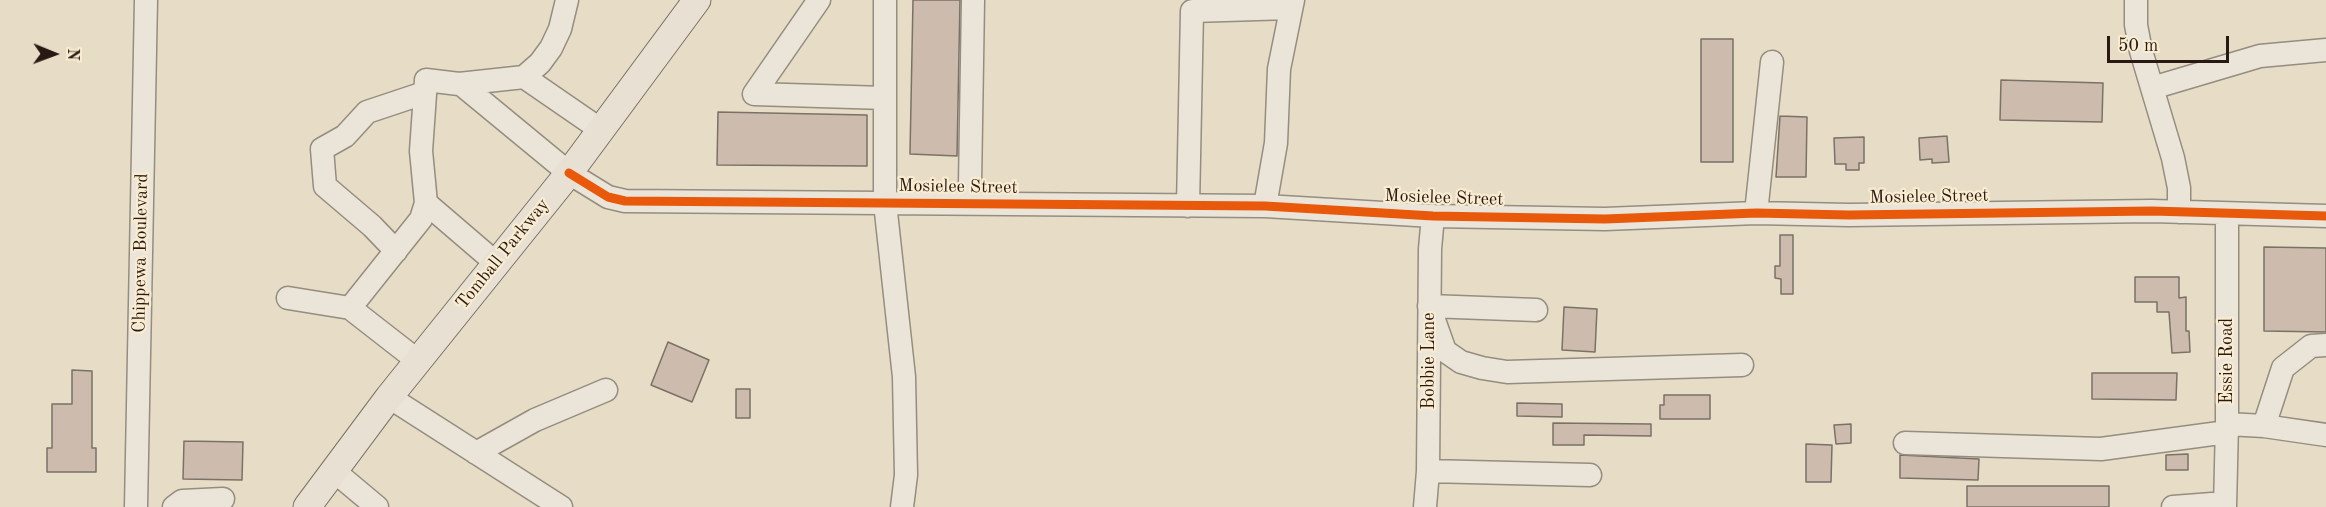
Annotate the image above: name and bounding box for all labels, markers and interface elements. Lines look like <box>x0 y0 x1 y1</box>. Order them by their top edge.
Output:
north arrow <box>24 24 84 84</box>
scale bar <box>2110 24 2232 62</box>
text: 50 m <box>2118 37 2158 55</box>
text: N <box>64 48 80 61</box>
street label: Chippewa Boulevard <box>129 173 153 333</box>
street label: Mosielee Street <box>898 175 1018 199</box>
street label: Mosielee Street <box>1384 185 1504 211</box>
street label: Mosielee Street <box>1869 185 1989 209</box>
street label: Tomball Parkway <box>452 194 554 314</box>
street label: Bobbie Lane <box>1418 313 1440 409</box>
street label: Essie Road <box>2216 318 2238 404</box>

